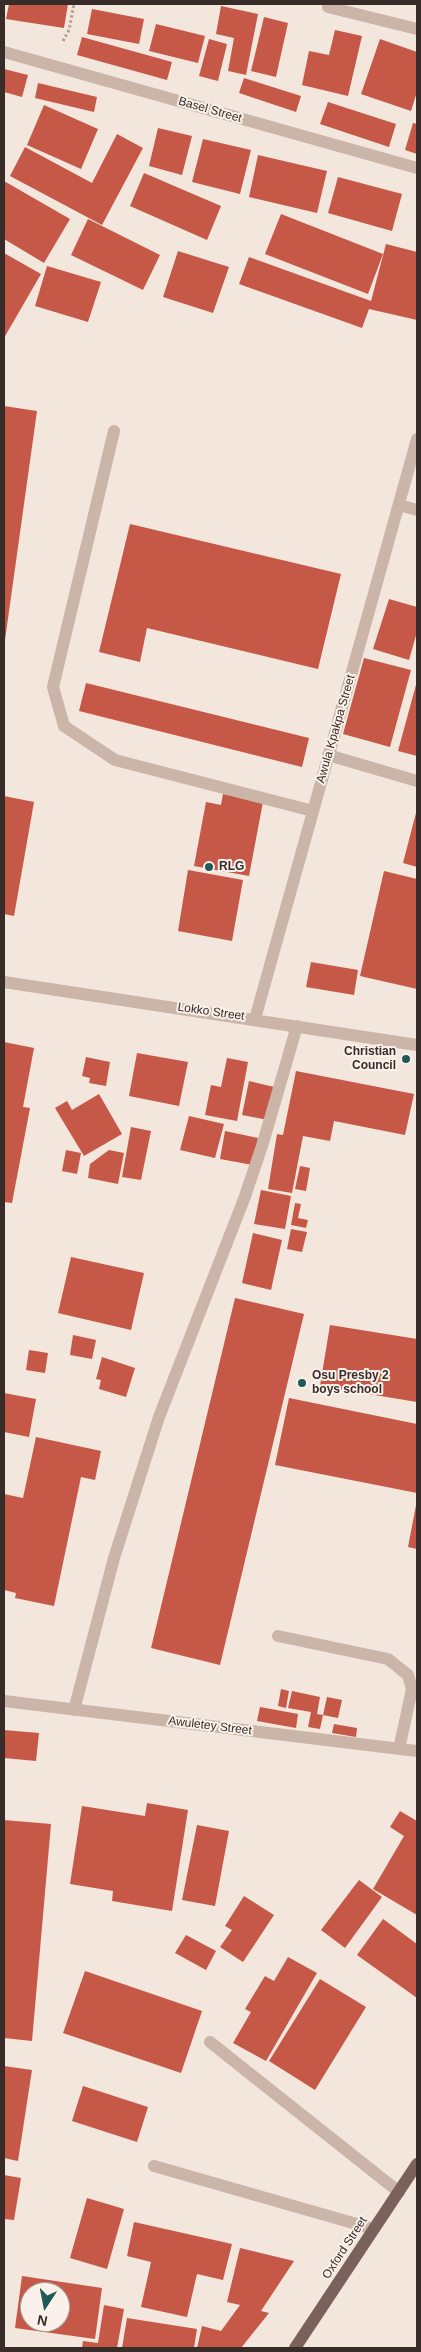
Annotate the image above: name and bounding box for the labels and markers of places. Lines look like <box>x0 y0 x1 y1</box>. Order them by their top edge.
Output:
place label: RLG <box>219 860 244 874</box>
marker: RLG <box>203 861 215 873</box>
place label: Christian Council <box>344 1045 396 1073</box>
marker: Christian Council <box>400 1053 412 1065</box>
place label: Osu Presby 2 boys school <box>312 1369 389 1397</box>
marker: Osu Presby 2 boys school <box>296 1377 308 1389</box>

